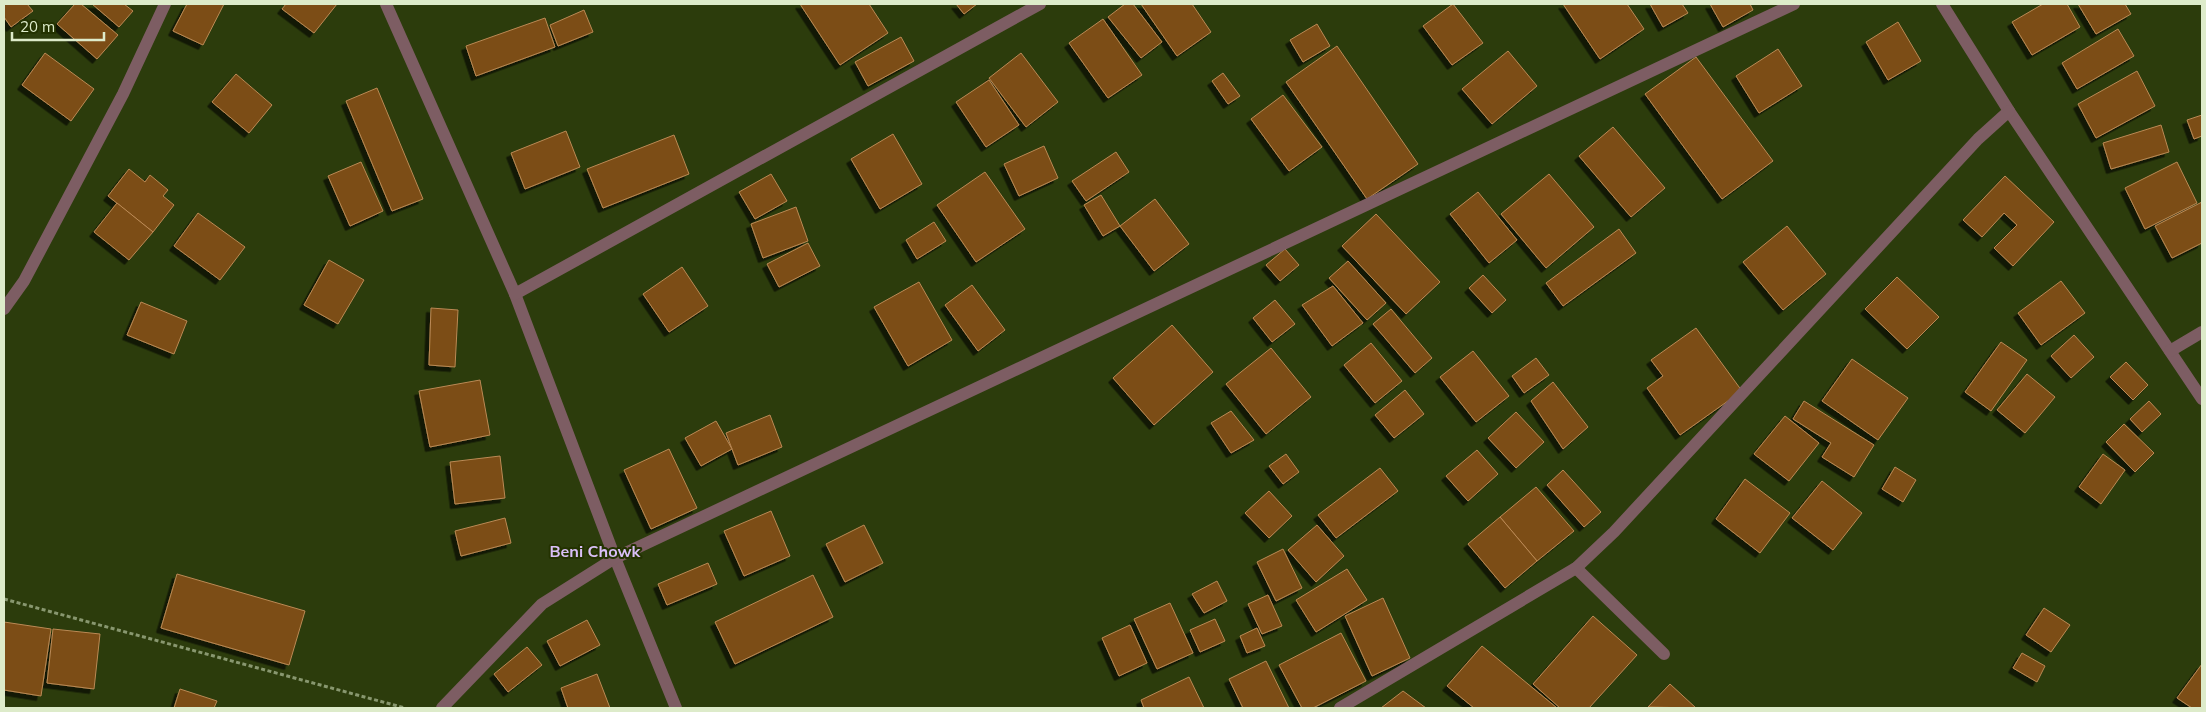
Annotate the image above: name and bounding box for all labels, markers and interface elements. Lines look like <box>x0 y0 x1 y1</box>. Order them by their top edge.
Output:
scale bar <box>12 10 105 42</box>
text: 20 m <box>20 17 55 36</box>
district label: Beni Chowk <box>550 541 642 561</box>

